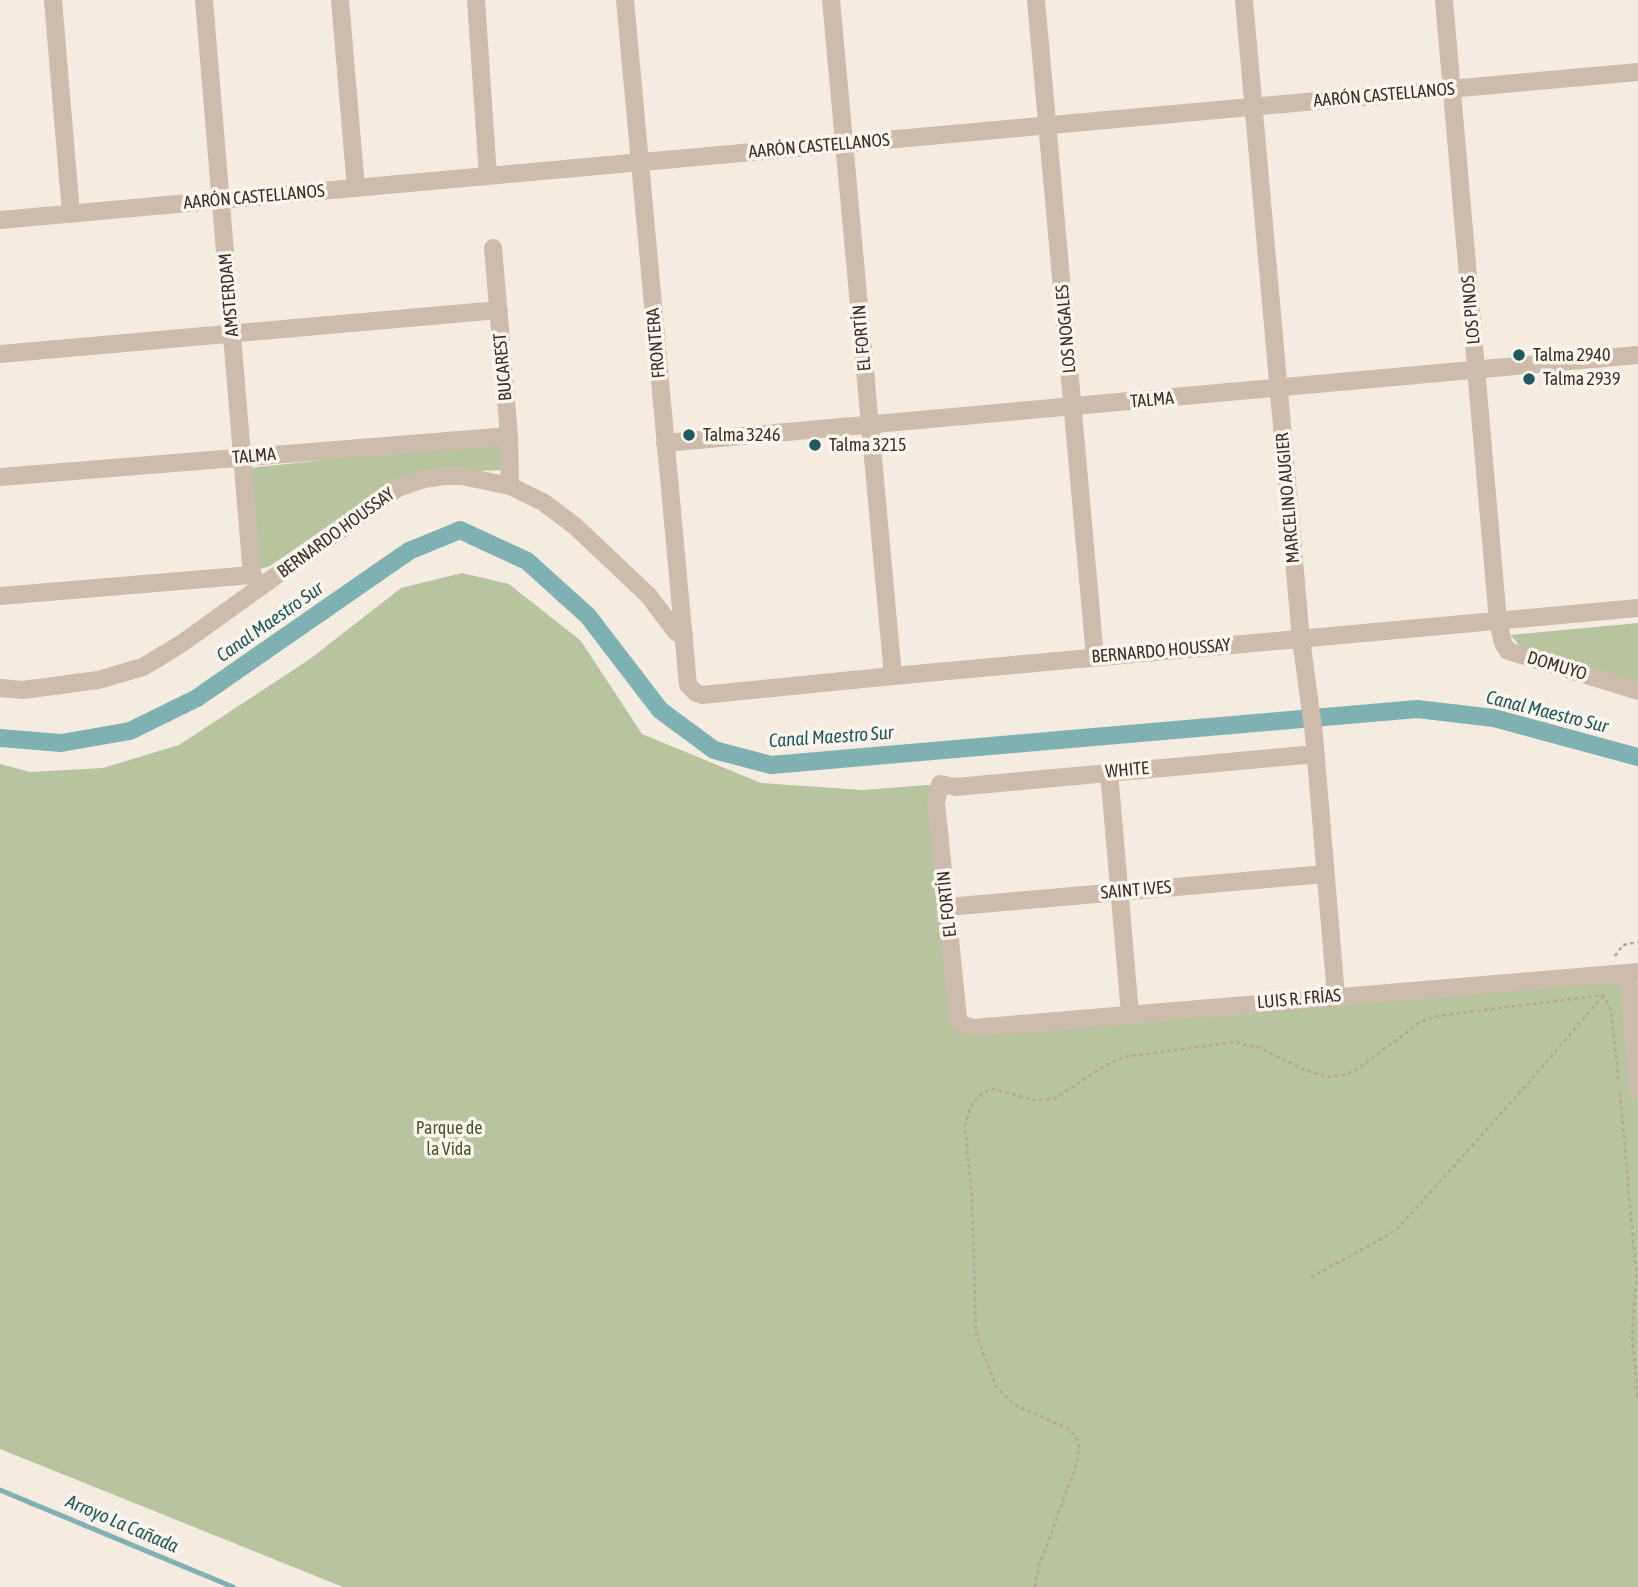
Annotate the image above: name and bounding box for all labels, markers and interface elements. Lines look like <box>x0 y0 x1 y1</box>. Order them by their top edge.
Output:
street label: AARÓN CASTELLANOS <box>1313 78 1455 112</box>
street label: AARÓN CASTELLANOS <box>748 129 890 163</box>
street label: AARÓN CASTELLANOS <box>183 180 325 214</box>
street label: AMSTERDAM <box>215 252 243 338</box>
street label: LOS PINOS <box>1457 275 1485 345</box>
street label: LOS NOGALES <box>1051 284 1081 374</box>
street label: EL FORTÍN <box>848 304 876 372</box>
street label: FRONTERA <box>642 307 670 379</box>
street label: BUCAREST <box>489 332 517 402</box>
place label: Talma 2940 <box>1533 344 1610 366</box>
marker: Talma 2940 <box>1511 347 1527 363</box>
place label: Talma 2939 <box>1543 368 1620 390</box>
marker: Talma 2939 <box>1521 371 1537 387</box>
street label: TALMA <box>1129 387 1175 413</box>
place label: Talma 3246 <box>703 424 780 446</box>
marker: Talma 3246 <box>681 427 697 443</box>
street label: MARCELINO AUGIER <box>1272 432 1304 564</box>
place label: Talma 3215 <box>829 434 906 456</box>
marker: Talma 3215 <box>807 437 823 453</box>
street label: TALMA <box>231 443 277 469</box>
street label: BERNARDO HOUSSAY <box>273 483 399 583</box>
water label: Canal Maestro Sur <box>212 577 328 667</box>
street label: BERNARDO HOUSSAY <box>1091 634 1231 668</box>
street label: DOMUYO <box>1525 647 1589 685</box>
water label: Canal Maestro Sur <box>1484 686 1610 738</box>
water label: Canal Maestro Sur <box>768 721 894 753</box>
street label: WHITE <box>1104 757 1150 783</box>
street label: EL FORTÍN <box>933 870 961 938</box>
street label: SAINT IVES <box>1100 876 1172 904</box>
street label: LUIS R. FRÍAS <box>1256 985 1342 1013</box>
park label: Parque de la Vida <box>416 1117 482 1160</box>
water label: Arroyo La Cañada <box>62 1490 182 1558</box>

